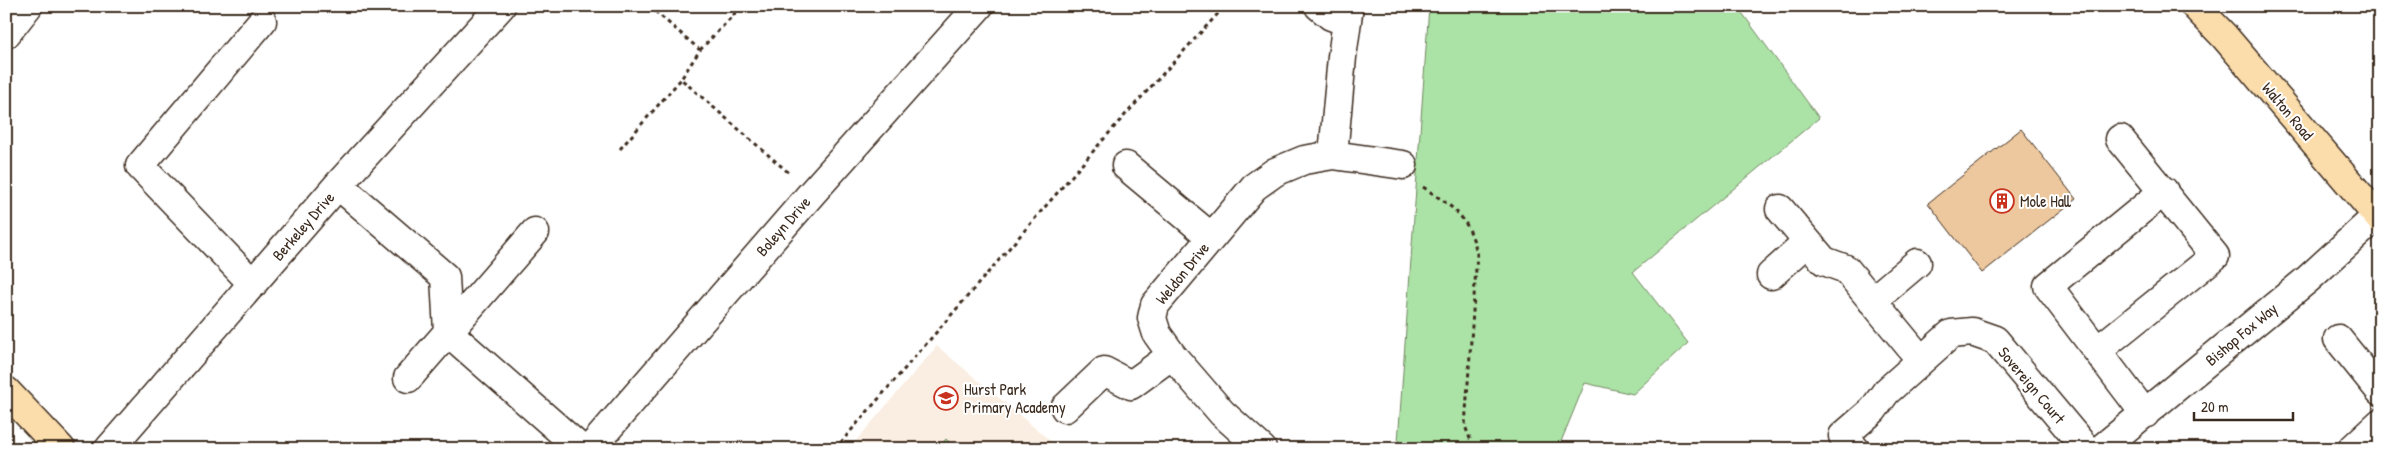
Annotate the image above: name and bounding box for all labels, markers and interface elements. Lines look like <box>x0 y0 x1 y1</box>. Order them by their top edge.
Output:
street label: Walton Road <box>2257 77 2319 145</box>
street label: Berkeley Drive <box>267 186 340 265</box>
building icon: Mole Hall <box>1989 188 2015 214</box>
place label: Mole Hall <box>2020 190 2071 212</box>
street label: Boleyn Drive <box>751 191 816 261</box>
street label: Weldon Drive <box>1150 237 1214 309</box>
street label: Bishop Fox Way <box>2200 297 2282 371</box>
street label: Sovereign Court <box>1993 342 2071 428</box>
place label: Hurst Park Primary Academy <box>964 378 1066 418</box>
school or university icon: Hurst Park Primary Academy <box>933 385 959 411</box>
scale bar <box>2194 390 2292 422</box>
text: 20 m <box>2201 396 2228 417</box>

